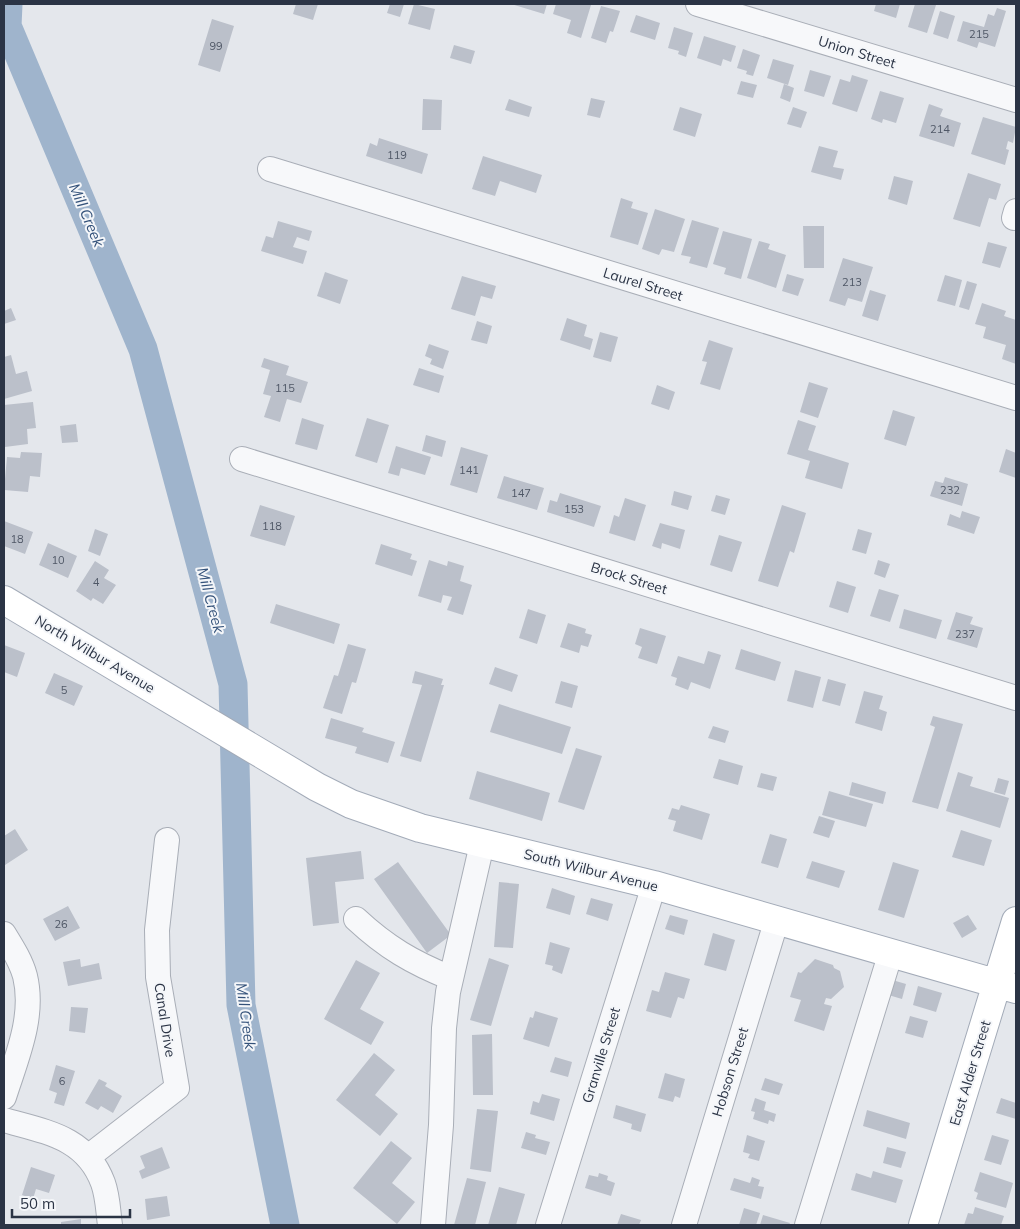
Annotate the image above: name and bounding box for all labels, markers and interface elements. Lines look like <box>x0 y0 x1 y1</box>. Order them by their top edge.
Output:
house number: 215 <box>969 27 989 41</box>
street label: Union Street <box>816 32 898 72</box>
house number: 99 <box>209 39 223 53</box>
house number: 214 <box>930 122 950 136</box>
house number: 119 <box>387 148 407 162</box>
water label: Mill Creek <box>65 180 109 251</box>
street label: Laurel Street <box>601 263 685 305</box>
house number: 213 <box>842 275 862 289</box>
house number: 115 <box>275 381 295 395</box>
house number: 141 <box>459 463 479 477</box>
house number: 232 <box>940 483 960 497</box>
house number: 147 <box>511 486 531 500</box>
house number: 153 <box>564 502 584 516</box>
house number: 118 <box>262 519 282 533</box>
house number: 18 <box>10 532 24 546</box>
house number: 10 <box>51 553 65 567</box>
street label: Brock Street <box>589 558 670 598</box>
water label: Mill Creek <box>193 565 229 636</box>
house number: 4 <box>93 575 100 589</box>
street label: North Wilbur Avenue <box>32 611 158 697</box>
house number: 237 <box>955 627 975 641</box>
house number: 5 <box>61 683 68 697</box>
street label: South Wilbur Avenue <box>522 845 660 895</box>
house number: 26 <box>54 917 68 931</box>
street label: Canal Drive <box>150 981 180 1059</box>
water label: Mill Creek <box>232 981 260 1052</box>
street label: Granville Street <box>578 1005 624 1105</box>
street label: East Alder Street <box>945 1018 995 1128</box>
street label: Hobson Street <box>708 1025 752 1119</box>
house number: 6 <box>59 1074 66 1088</box>
scale bar <box>12 1186 130 1218</box>
text: 50 m <box>20 1194 55 1213</box>

